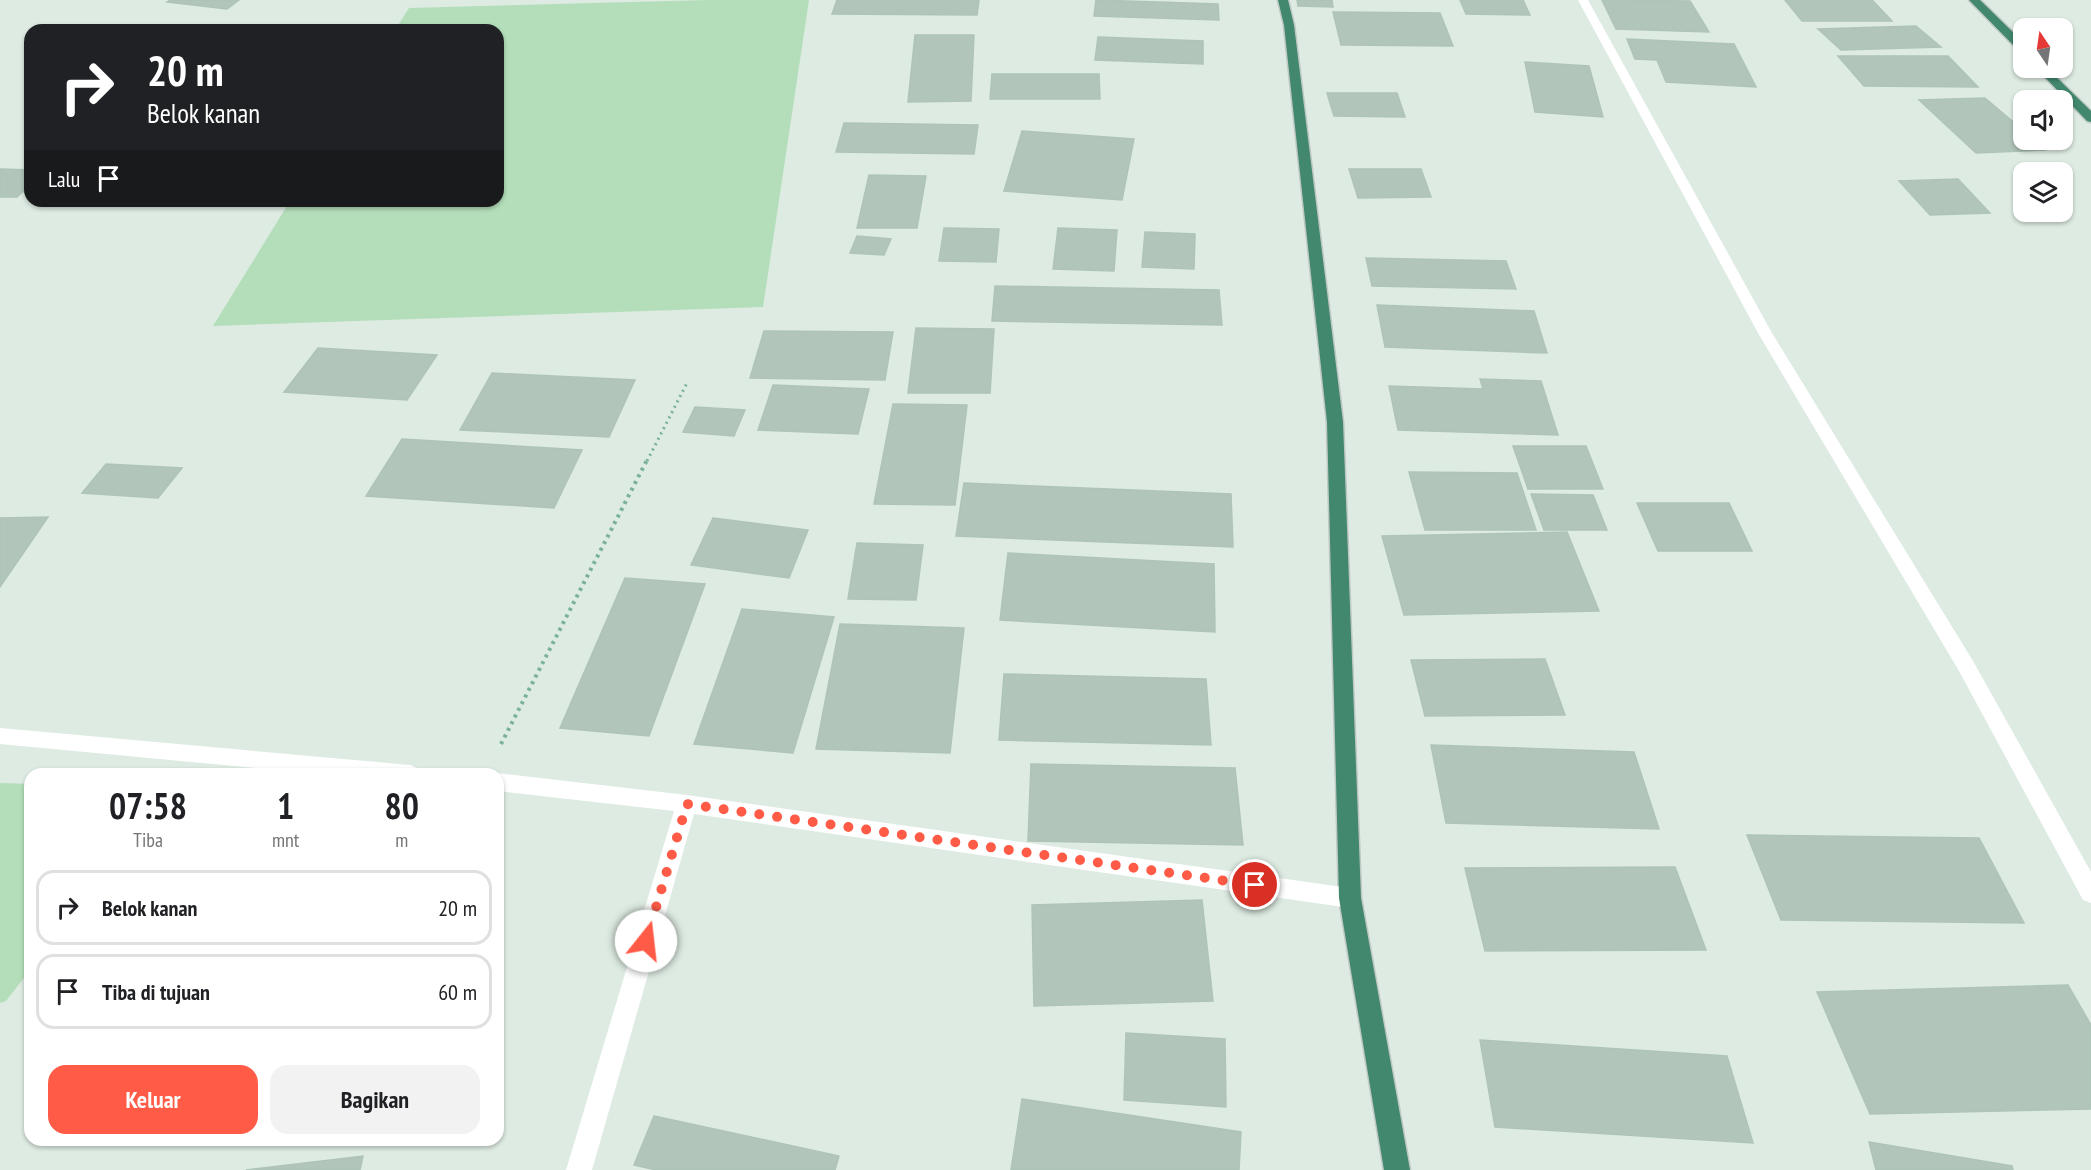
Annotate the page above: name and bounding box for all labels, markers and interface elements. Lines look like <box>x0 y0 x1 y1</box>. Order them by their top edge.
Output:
north arrow <box>2013 18 2073 78</box>
map controls <box>2013 18 2073 222</box>
text: 20 m <box>147 43 224 98</box>
icon: right <box>48 48 126 126</box>
button: sound <box>2013 90 2073 150</box>
text: Belok kanan <box>147 96 260 130</box>
icon: arrive <box>92 162 125 195</box>
button: layers <box>2013 162 2073 222</box>
text: Lalu <box>48 165 80 193</box>
text: 07:58 <box>109 782 187 829</box>
text: 1 <box>277 782 294 829</box>
text: 80 <box>384 782 419 829</box>
text: Tiba <box>133 827 163 853</box>
text: mnt <box>272 827 299 853</box>
text: m <box>395 827 408 853</box>
pin <box>1229 859 1280 910</box>
icon: arrive <box>1238 868 1271 901</box>
icon: right <box>51 891 84 924</box>
text: Belok kanan <box>102 894 197 922</box>
text: 20 m <box>438 894 477 922</box>
position arrow <box>614 909 678 973</box>
icon: arrive <box>51 975 84 1008</box>
text: Tiba di tujuan <box>102 978 210 1006</box>
text: 60 m <box>438 978 477 1006</box>
button: Keluar <box>48 1065 258 1134</box>
button: Bagikan <box>270 1065 480 1134</box>

